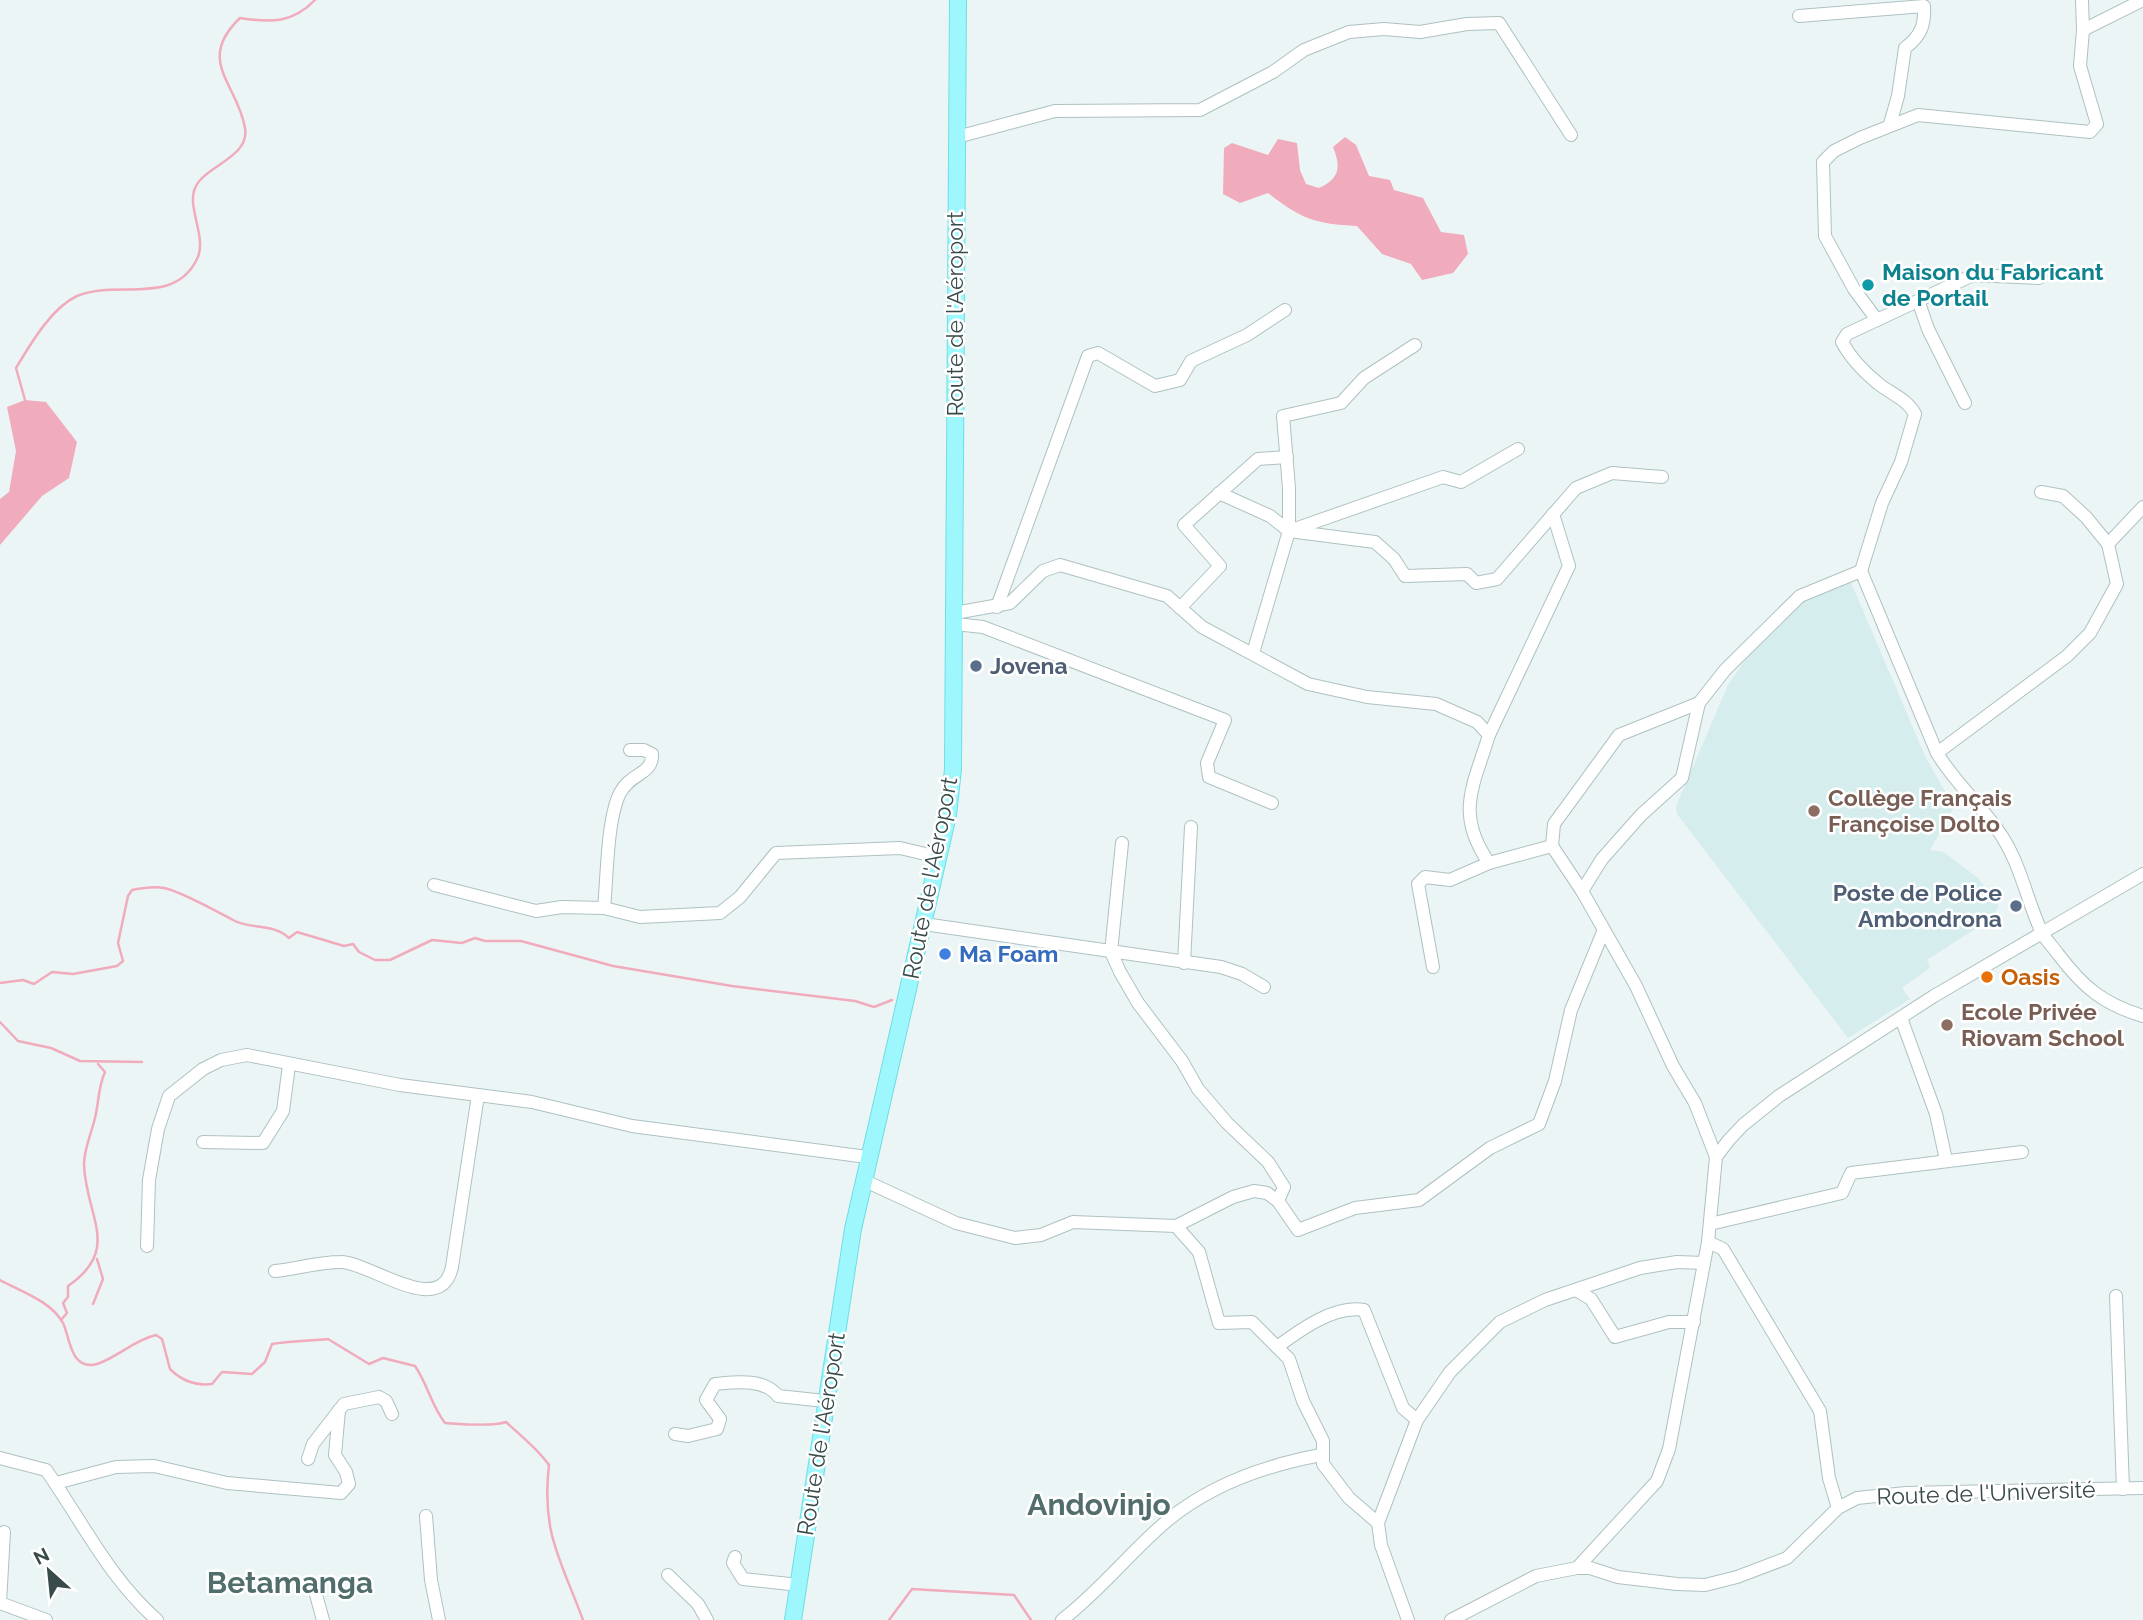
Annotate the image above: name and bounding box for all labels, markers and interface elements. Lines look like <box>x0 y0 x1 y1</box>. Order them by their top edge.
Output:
street label: Route de l'Aéroport <box>941 211 968 417</box>
place label: Maison du Fabricant de Portail <box>1882 258 2104 311</box>
marker: Maison du Fabricant de Portail <box>1860 277 1876 293</box>
place label: Jovena <box>990 652 1068 679</box>
marker: Jovena <box>968 658 984 674</box>
street label: Route de l'Aéroport <box>897 774 962 981</box>
place label: Collège Français Françoise Dolto <box>1828 784 2012 837</box>
marker: Collège Français Françoise Dolto <box>1806 803 1822 819</box>
place label: Poste de Police Ambondrona <box>1833 879 2002 932</box>
marker: Poste de Police Ambondrona <box>2008 898 2024 914</box>
place label: Ma Foam <box>959 940 1059 967</box>
marker: Ma Foam <box>937 946 953 962</box>
place label: Oasis <box>2001 963 2060 990</box>
marker: Oasis <box>1979 969 1995 985</box>
place label: Ecole Privée Riovam School <box>1961 998 2125 1051</box>
marker: Ecole Privée Riovam School <box>1939 1017 1955 1033</box>
street label: Route de l'Aéroport <box>791 1330 850 1537</box>
street label: Route de l'Université <box>1876 1475 2096 1510</box>
district label: Andovinjo <box>1027 1487 1171 1522</box>
north arrow <box>14 1536 84 1606</box>
text: N <box>30 1543 53 1569</box>
district label: Betamanga <box>207 1565 373 1600</box>

